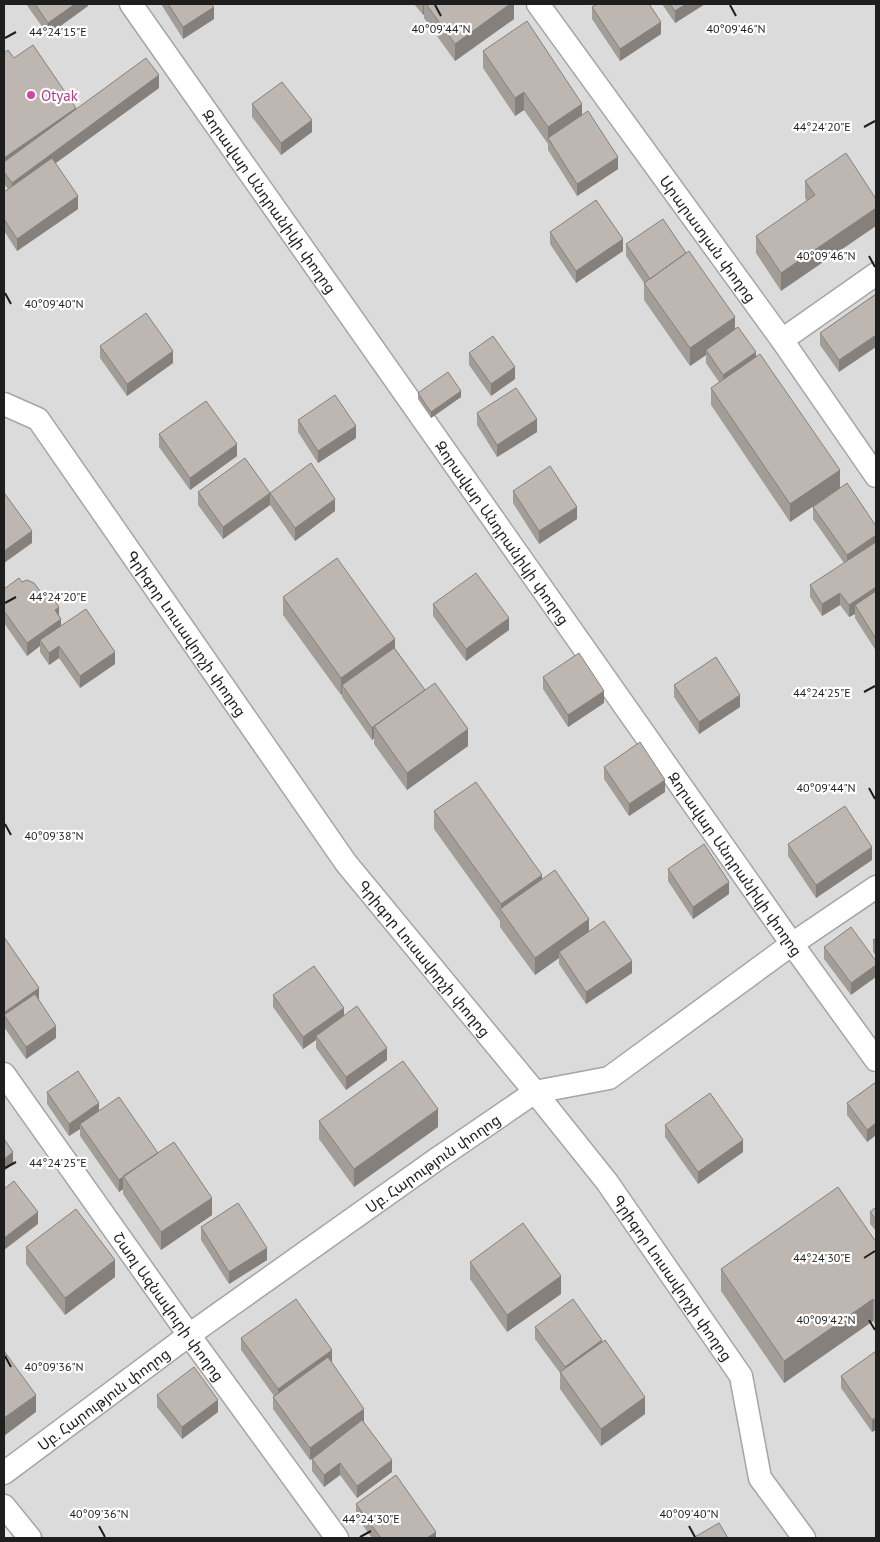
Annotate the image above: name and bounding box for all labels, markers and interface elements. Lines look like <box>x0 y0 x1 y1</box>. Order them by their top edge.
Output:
text: 40°09'44"N <box>411 21 471 36</box>
text: 40°09'46"N <box>706 21 766 36</box>
text: 44°24'15"E <box>29 24 87 39</box>
place label: Otyak <box>41 86 79 105</box>
marker: Otyak <box>25 89 37 101</box>
street label: Զորավար Անդրանիկի փողոց <box>198 105 341 297</box>
text: 44°24'20"E <box>793 119 851 134</box>
street label: Արարատյան փողոց <box>656 171 761 306</box>
text: 40°09'46"N <box>796 248 856 263</box>
text: 40°09'40"N <box>24 296 84 311</box>
street label: Զորավար Անդրանիկի փողոց <box>431 437 574 628</box>
street label: Գրիգոր Լուսավորչի փողոց <box>123 547 251 720</box>
text: 44°24'20"E <box>29 589 87 604</box>
text: 44°24'25"E <box>793 685 851 700</box>
street label: Զորավար Անդրանիկի փողոց <box>664 768 807 960</box>
text: 40°09'44"N <box>796 780 856 795</box>
text: 40°09'38"N <box>24 828 84 843</box>
street label: Գրիգոր Լուսավորչի փողոց <box>354 876 495 1040</box>
street label: Սբ. Հարություն փողոց <box>361 1109 504 1217</box>
text: 44°24'25"E <box>29 1155 87 1170</box>
street label: Գրիգոր Լուսավորչի փողոց <box>609 1191 737 1364</box>
street label: Շառլ Ազնավուրի փողոց <box>109 1228 229 1385</box>
text: 44°24'30"E <box>793 1250 851 1265</box>
text: 40°09'42"N <box>796 1312 856 1327</box>
street label: Սբ. Հարություն փողոց <box>33 1343 173 1454</box>
text: 40°09'36"N <box>24 1359 84 1374</box>
text: 40°09'36"N <box>69 1506 129 1521</box>
text: 40°09'40"N <box>659 1506 719 1521</box>
text: 44°24'30"E <box>342 1511 400 1526</box>

